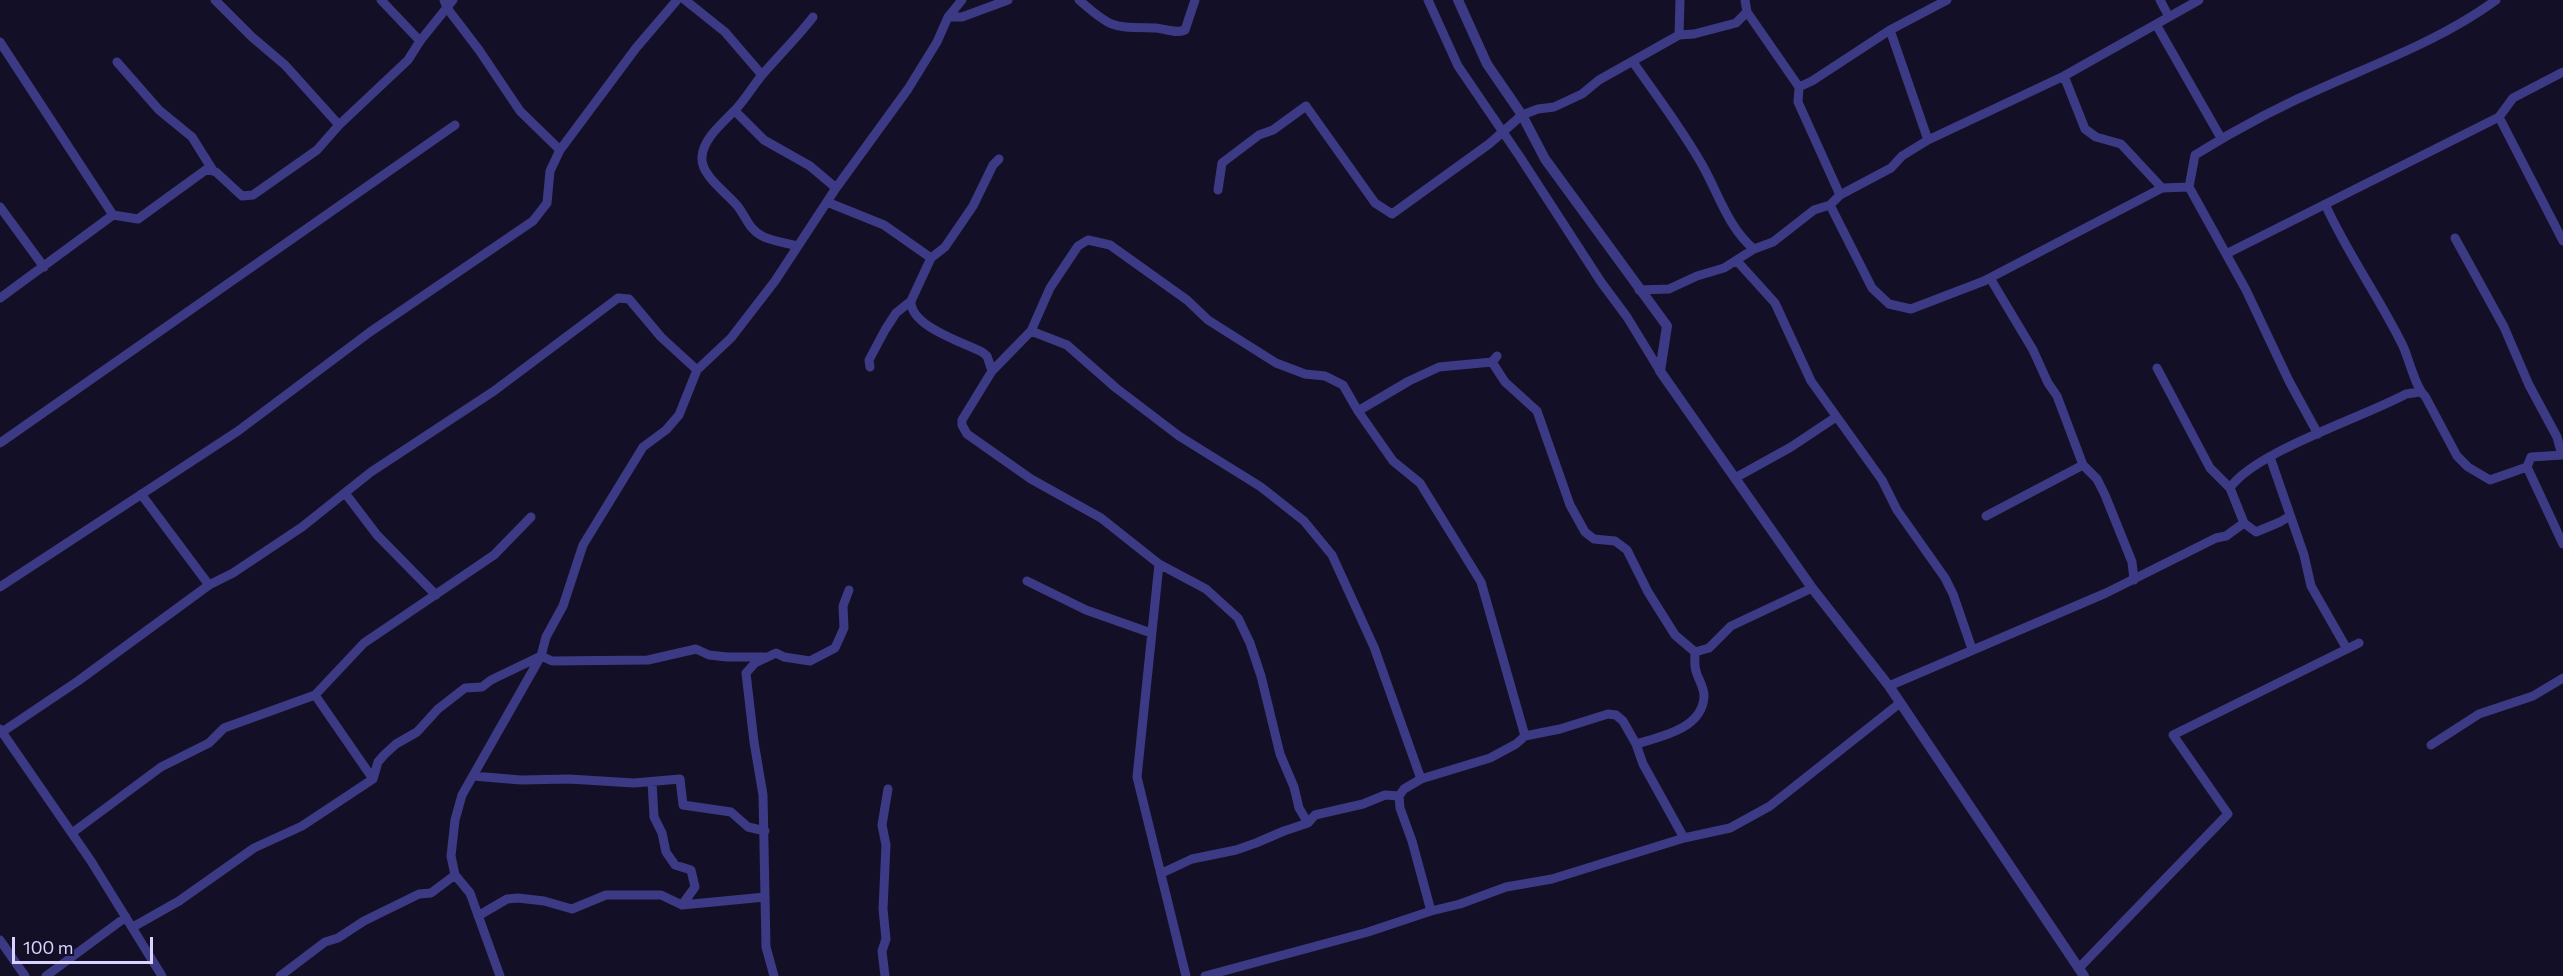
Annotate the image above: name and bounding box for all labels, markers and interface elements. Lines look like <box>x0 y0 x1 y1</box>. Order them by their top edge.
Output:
scale bar <box>15 925 156 963</box>
text: 100 m <box>23 936 73 958</box>

